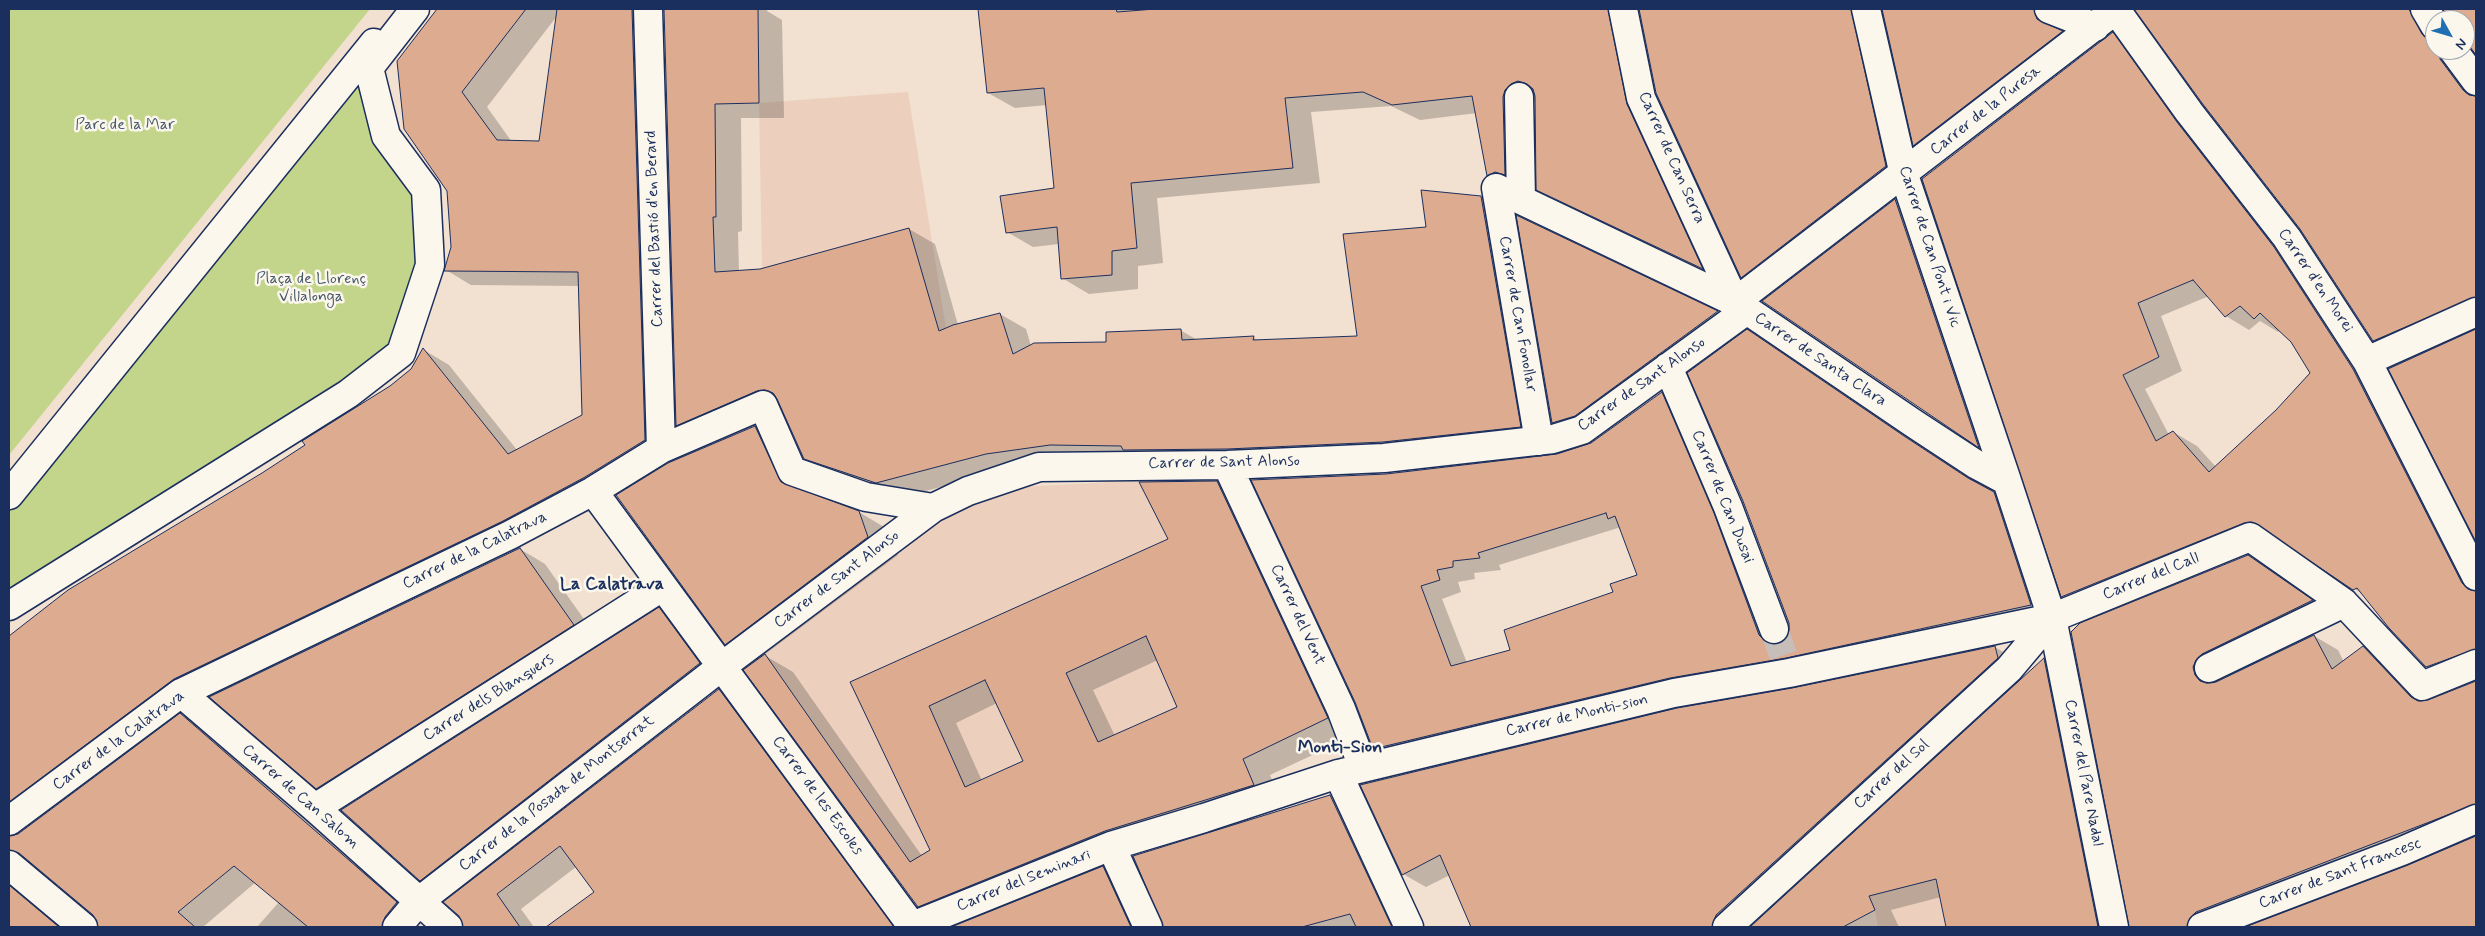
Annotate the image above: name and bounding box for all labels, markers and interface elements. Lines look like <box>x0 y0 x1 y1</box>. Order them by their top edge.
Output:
north arrow <box>2425 10 2475 60</box>
text: N <box>2451 35 2471 53</box>
street label: Carrer de la Puresa <box>1927 62 2045 160</box>
street label: Carrer de Can Serra <box>1633 89 1709 227</box>
park label: Parc de la Mar <box>75 116 175 136</box>
street label: Carrer del Bastió d'en Berard <box>642 130 668 328</box>
street label: Carrer de Can Pont i Vic <box>1894 164 1964 330</box>
street label: Carrer d'en Morei <box>2273 225 2357 337</box>
street label: Carrer de Can Fonollar <box>1494 234 1540 394</box>
park label: Plaça de Llorenç Villalonga <box>256 270 366 308</box>
street label: Carrer de Santa Clara <box>1750 309 1890 411</box>
street label: Carrer de Sant Alonso <box>1574 334 1710 436</box>
street label: Carrer de Can Dusai <box>1687 428 1757 566</box>
street label: Carrer de Sant Alonso <box>1148 452 1300 474</box>
street label: Carrer de la Calatrava <box>400 508 550 594</box>
street label: Carrer de Sant Alonso <box>771 527 903 633</box>
street label: Carrer del Call <box>2100 549 2202 605</box>
street label: Carrer del Vent <box>1265 562 1329 668</box>
district label: La Calatrava <box>560 574 664 596</box>
street label: Carrer dels Blanquers <box>420 650 558 746</box>
street label: Carrer de la Calatrava <box>49 687 189 795</box>
street label: Carrer de Monti-sion <box>1504 690 1650 742</box>
street label: Carrer del Pare Nadal <box>2059 698 2107 848</box>
street label: Carrer de la Posada de Montserrat <box>456 712 658 876</box>
street label: Carrer de les Escoles <box>767 733 867 859</box>
street label: Carrer del Sol <box>1850 736 1934 814</box>
district label: Monti-Sion <box>1298 737 1382 759</box>
street label: Carrer de Can Salom <box>237 741 363 853</box>
street label: Carrer de Sant Francesc <box>2256 834 2424 914</box>
street label: Carrer del Seminari <box>954 845 1094 917</box>

